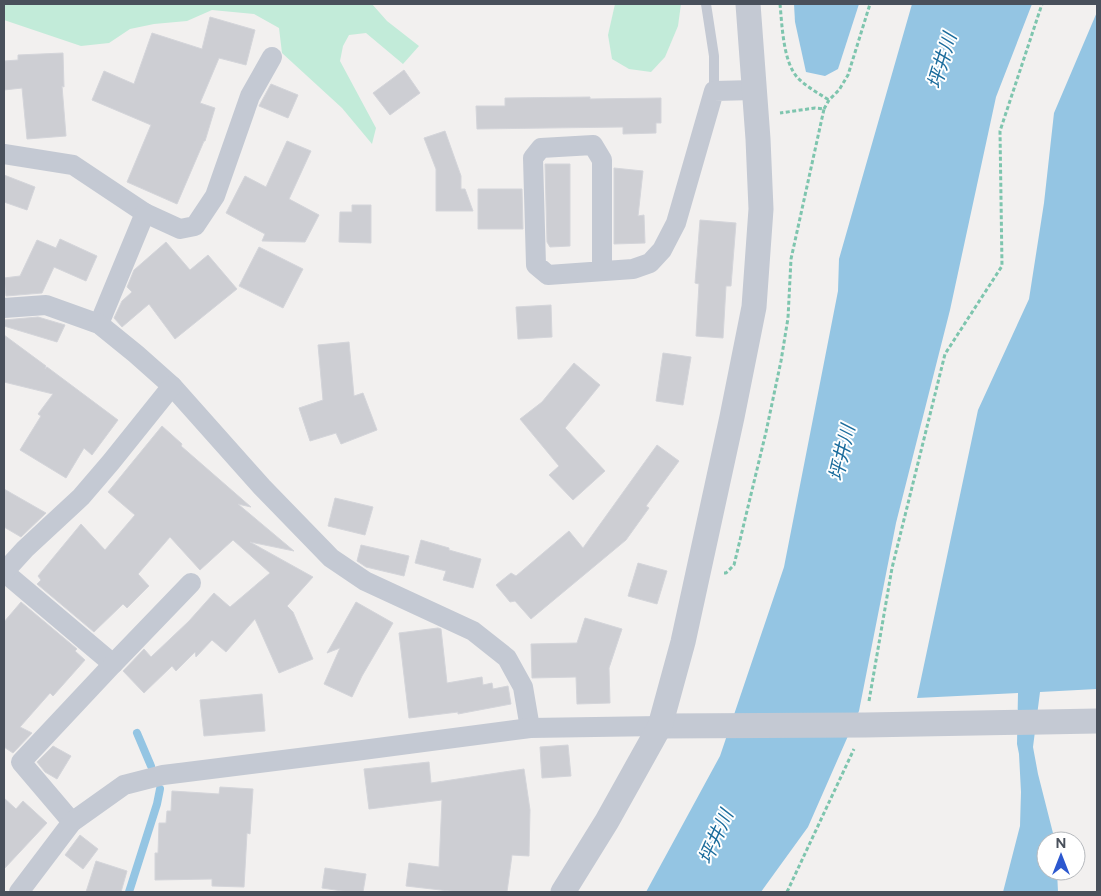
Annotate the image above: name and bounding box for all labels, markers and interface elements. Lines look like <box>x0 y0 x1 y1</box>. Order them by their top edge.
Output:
water label: 坪井川 <box>923 28 962 92</box>
water label: 坪井川 <box>824 421 860 483</box>
water label: 坪井川 <box>694 804 739 868</box>
north arrow <box>1036 831 1086 881</box>
text: N <box>1056 835 1066 852</box>

